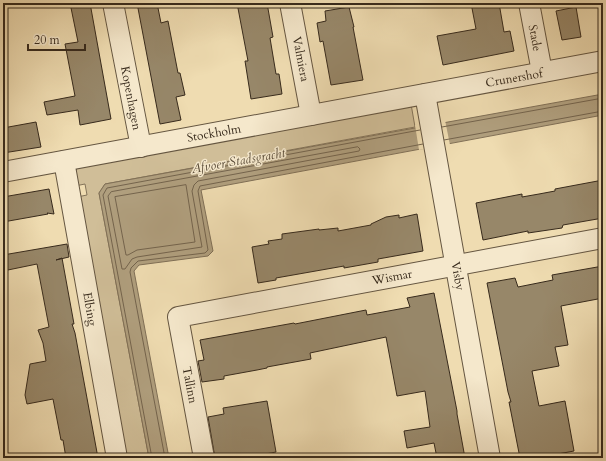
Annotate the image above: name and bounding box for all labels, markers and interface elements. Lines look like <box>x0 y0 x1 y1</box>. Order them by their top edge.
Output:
street label: Stade <box>525 23 545 53</box>
scale bar <box>28 26 85 52</box>
text: 20 m <box>34 32 61 48</box>
street label: Valmiera <box>289 35 313 84</box>
street label: Kopenhagen <box>117 65 145 132</box>
street label: Crunershof <box>484 65 546 91</box>
street label: Stockholm <box>186 120 243 146</box>
water label: Afvoer Stadsgracht <box>189 144 287 178</box>
street label: Visby <box>448 260 469 292</box>
street label: Wismar <box>370 266 414 289</box>
street label: Elbing <box>79 291 101 327</box>
street label: Tallinn <box>179 365 201 405</box>

